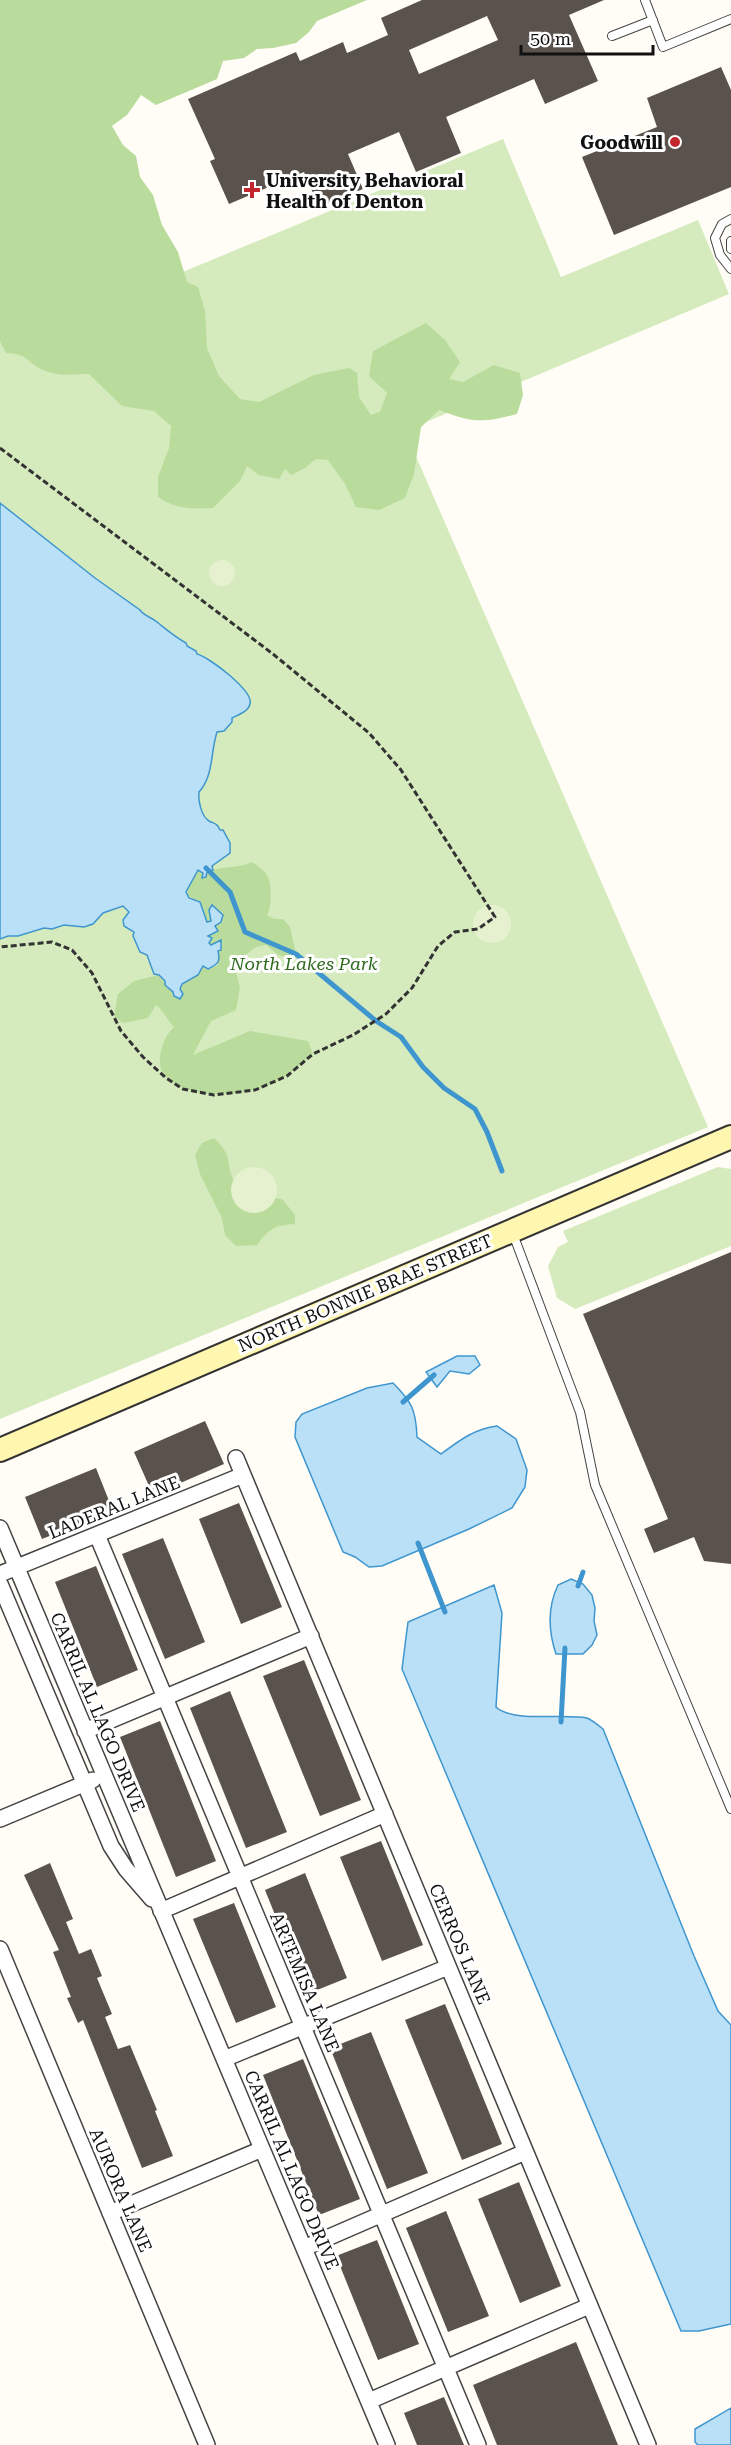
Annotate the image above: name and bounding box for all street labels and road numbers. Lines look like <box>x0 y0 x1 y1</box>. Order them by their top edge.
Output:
street label: NORTH BONNIE BRAE STREET <box>235 1230 495 1356</box>
street label: LADERAL LANE <box>45 1471 183 1543</box>
street label: CARRIL AL LAGO DRIVE <box>46 1609 150 1815</box>
street label: CERROS LANE <box>425 1880 495 2008</box>
street label: ARTEMISA LANE <box>266 1909 344 2055</box>
street label: CARRIL AL LAGO DRIVE <box>240 2067 344 2273</box>
street label: AURORA LANE <box>85 2125 157 2255</box>

